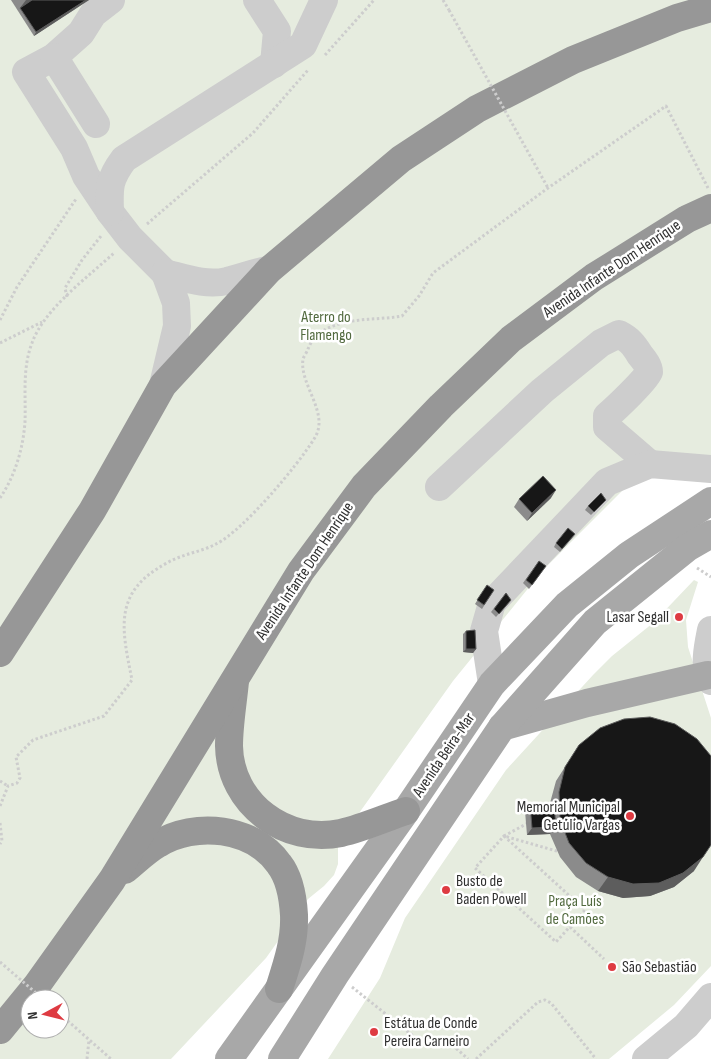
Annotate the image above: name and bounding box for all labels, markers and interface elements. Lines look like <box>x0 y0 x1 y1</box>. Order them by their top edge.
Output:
street label: Avenida Infante Dom Henrique <box>539 216 684 323</box>
park label: Aterro do Flamengo <box>300 308 352 345</box>
street label: Avenida Infante Dom Henrique <box>251 499 358 644</box>
place label: Lasar Segall <box>606 608 669 627</box>
marker: Lasar Segall <box>673 611 685 623</box>
street label: Avenida Beira-Mar <box>408 709 479 802</box>
place label: Memorial Municipal Getúlio Vargas <box>517 798 620 835</box>
marker: Memorial Municipal Getúlio Vargas <box>624 810 636 822</box>
place label: Busto de Baden Powell <box>456 872 526 909</box>
marker: Busto de Baden Powell <box>440 884 452 896</box>
park label: Praça Luís de Camões <box>546 892 604 929</box>
place label: São Sebastião <box>622 958 697 977</box>
marker: São Sebastião <box>606 961 618 973</box>
north arrow <box>20 989 70 1039</box>
text: N <box>24 1011 41 1020</box>
place label: Estátua de Conde Pereira Carneiro <box>384 1014 477 1051</box>
marker: Estátua de Conde Pereira Carneiro <box>368 1026 380 1038</box>

